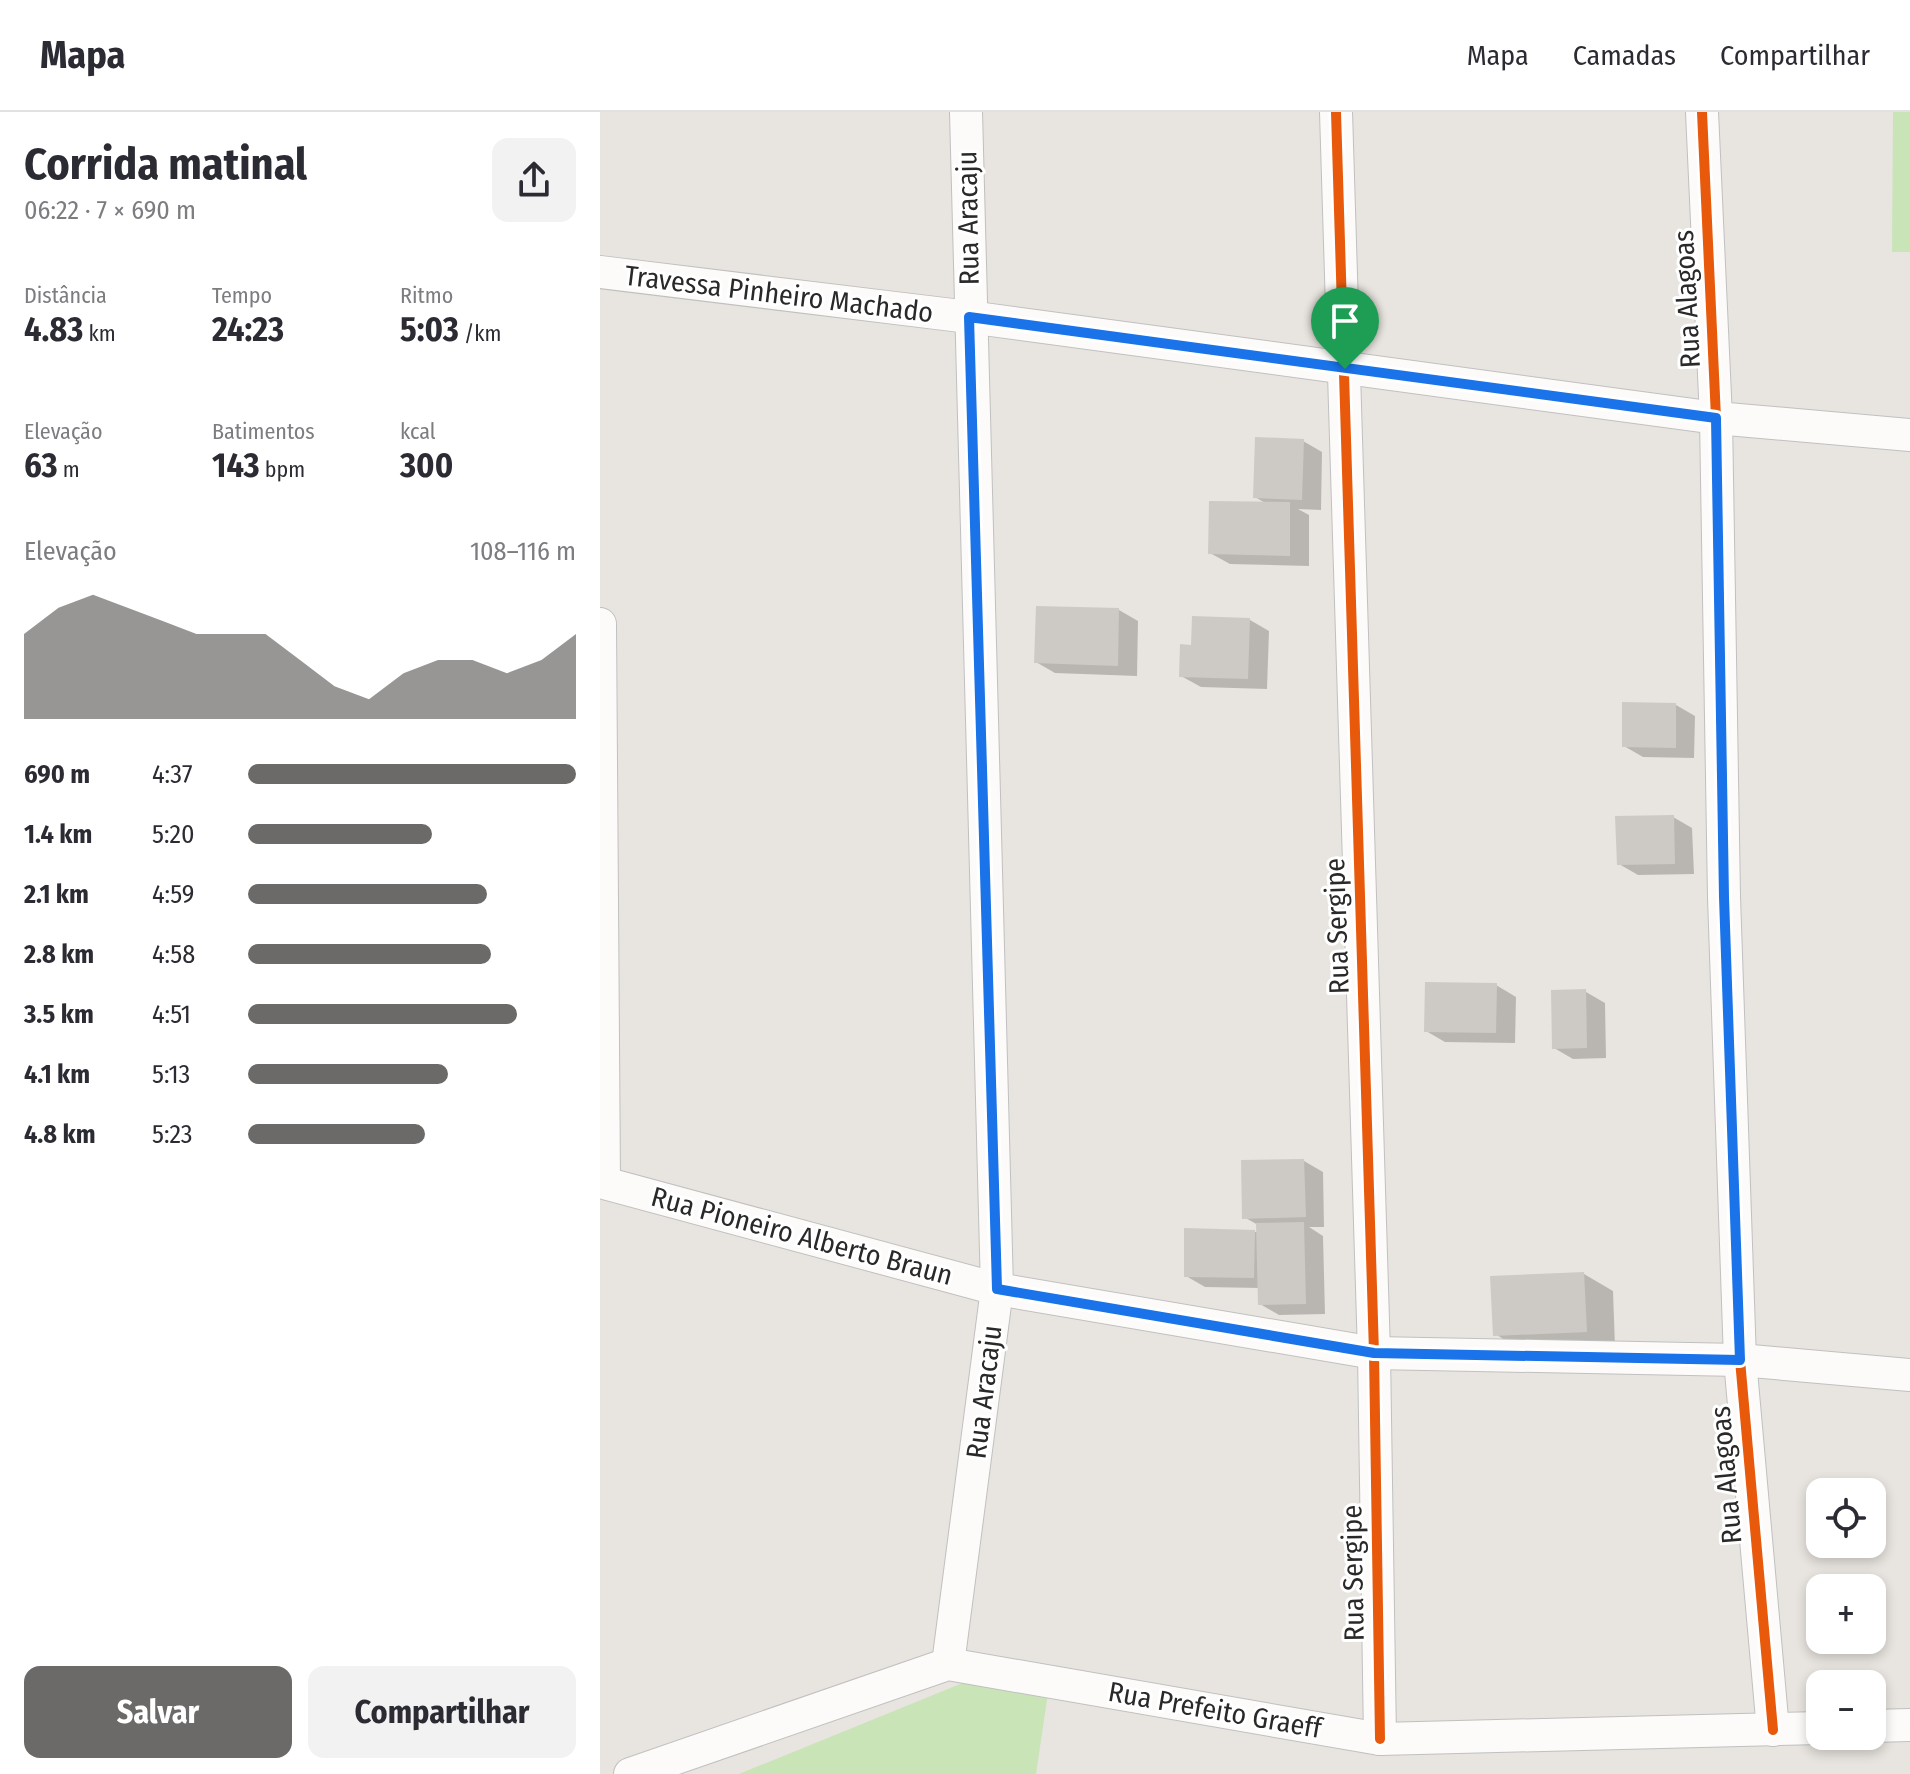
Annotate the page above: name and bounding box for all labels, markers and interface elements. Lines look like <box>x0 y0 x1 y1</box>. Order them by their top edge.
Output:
text: Mapa <box>40 32 125 78</box>
text: Mapa <box>1467 39 1529 72</box>
text: Camadas <box>1573 39 1676 72</box>
text: Compartilhar <box>1720 39 1870 72</box>
text: Corrida matinal <box>24 138 307 191</box>
button: share <box>492 138 576 222</box>
street label: Rua Aracaju <box>950 151 986 285</box>
text: 06:22 · 7 × 690 m <box>24 195 196 226</box>
street label: Rua Alagoas <box>1667 229 1707 369</box>
street label: Travessa Pinheiro Machado <box>623 259 935 329</box>
text: Distância <box>24 282 107 309</box>
text: Tempo <box>212 282 272 309</box>
text: Ritmo <box>400 282 453 309</box>
pin <box>1311 287 1379 369</box>
icon: arrive <box>1323 299 1367 343</box>
text: 4.83 <box>24 309 83 350</box>
text: 24:23 <box>212 309 284 350</box>
text: 5:03 <box>400 309 459 350</box>
text: km <box>83 320 116 347</box>
text: /km <box>459 320 501 347</box>
text: Elevação <box>24 418 102 445</box>
text: Batimentos <box>212 418 315 445</box>
text: kcal <box>400 418 436 445</box>
text: 63 <box>24 445 58 486</box>
text: 143 <box>212 445 260 486</box>
text: 300 <box>400 445 453 486</box>
text: m <box>58 456 80 483</box>
text: bpm <box>260 456 305 483</box>
text: Elevação <box>24 536 117 567</box>
text: 108–116 m <box>470 536 576 567</box>
text: 690 m <box>24 759 90 790</box>
text: 4:37 <box>152 759 192 790</box>
text: 1.4 km <box>24 819 92 850</box>
text: 5:20 <box>152 819 194 850</box>
street label: Rua Sergipe <box>1318 857 1356 995</box>
text: 2.1 km <box>24 879 89 910</box>
text: 4:59 <box>152 879 194 910</box>
text: 2.8 km <box>24 939 94 970</box>
text: 4:58 <box>152 939 195 970</box>
text: 3.5 km <box>24 999 94 1030</box>
text: 4:51 <box>152 999 191 1030</box>
text: 4.1 km <box>24 1059 90 1090</box>
text: 5:13 <box>152 1059 190 1090</box>
text: 4.8 km <box>24 1119 96 1150</box>
text: 5:23 <box>152 1119 193 1150</box>
street label: Rua Pioneiro Alberto Braun <box>648 1180 956 1292</box>
street label: Rua Aracaju <box>959 1323 1009 1461</box>
street label: Rua Alagoas <box>1704 1405 1748 1545</box>
map controls <box>1806 1478 1886 1750</box>
button: locate <box>1806 1478 1886 1558</box>
street label: Rua Sergipe <box>1335 1505 1371 1641</box>
button: + <box>1806 1574 1886 1654</box>
button: Salvar <box>24 1666 292 1758</box>
button: Compartilhar <box>308 1666 576 1758</box>
button: − <box>1806 1670 1886 1750</box>
street label: Rua Prefeito Graeff <box>1106 1675 1327 1745</box>

